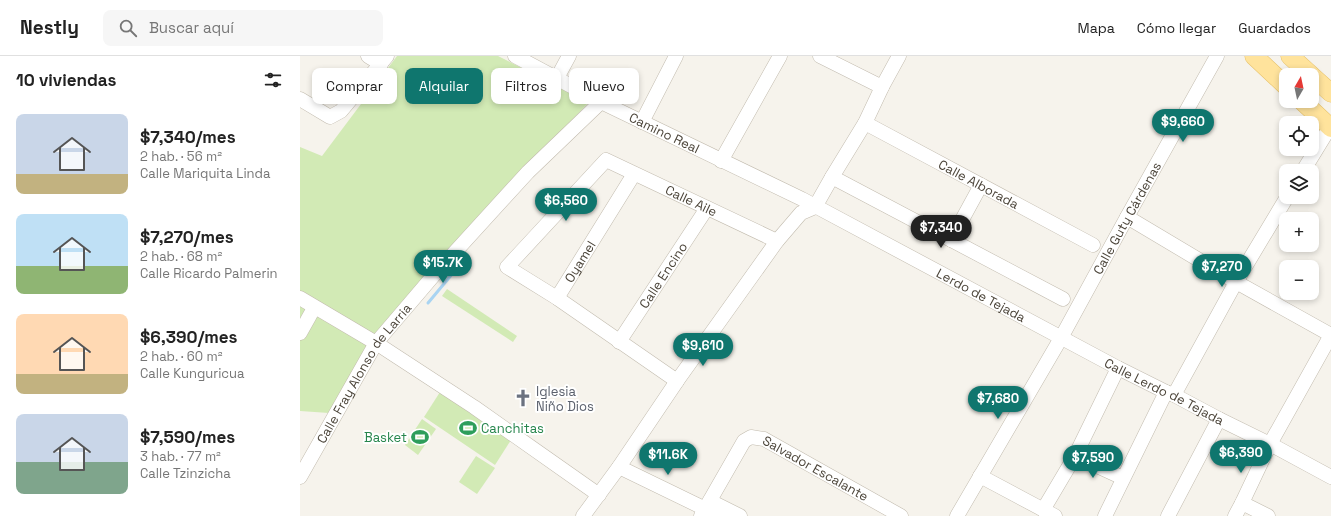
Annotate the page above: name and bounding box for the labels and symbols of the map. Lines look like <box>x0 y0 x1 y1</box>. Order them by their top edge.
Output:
north arrow <box>1279 68 1319 108</box>
street label: Camino Real <box>626 109 702 157</box>
pin: $9,660 <box>1150 109 1216 143</box>
street label: Calle Alborada <box>935 156 1022 213</box>
street label: Calle Guty Cárdenas <box>1089 159 1165 277</box>
street label: Calle Aile <box>663 181 720 220</box>
pin: $6,560 <box>533 188 599 222</box>
pin: $7,340 <box>908 215 974 249</box>
street label: Oyamel <box>561 238 600 286</box>
street label: Calle Encino <box>635 239 691 312</box>
pin: $15.7K <box>410 250 476 284</box>
pin: $7,270 <box>1189 254 1255 288</box>
street label: Lerdo de Tejada <box>933 265 1029 326</box>
street label: Calle Fray Alonso de Larria <box>313 300 415 446</box>
pin: $9,610 <box>670 333 736 367</box>
street label: Calle Lerdo de Tejada <box>1101 354 1227 429</box>
place label: Iglesia Niño Dios <box>536 383 594 415</box>
pin: $7,680 <box>965 386 1031 420</box>
church icon: Iglesia Niño Dios <box>513 388 533 408</box>
sports icon: Canchitas <box>458 418 478 438</box>
place label: Canchitas <box>481 420 544 437</box>
sports icon: Basket <box>410 427 430 447</box>
place label: Basket <box>364 429 407 446</box>
street label: Salvador Escalante <box>760 432 871 505</box>
pin: $6,390 <box>1208 440 1274 474</box>
pin: $11.6K <box>635 442 701 476</box>
pin: $7,590 <box>1060 445 1126 479</box>

